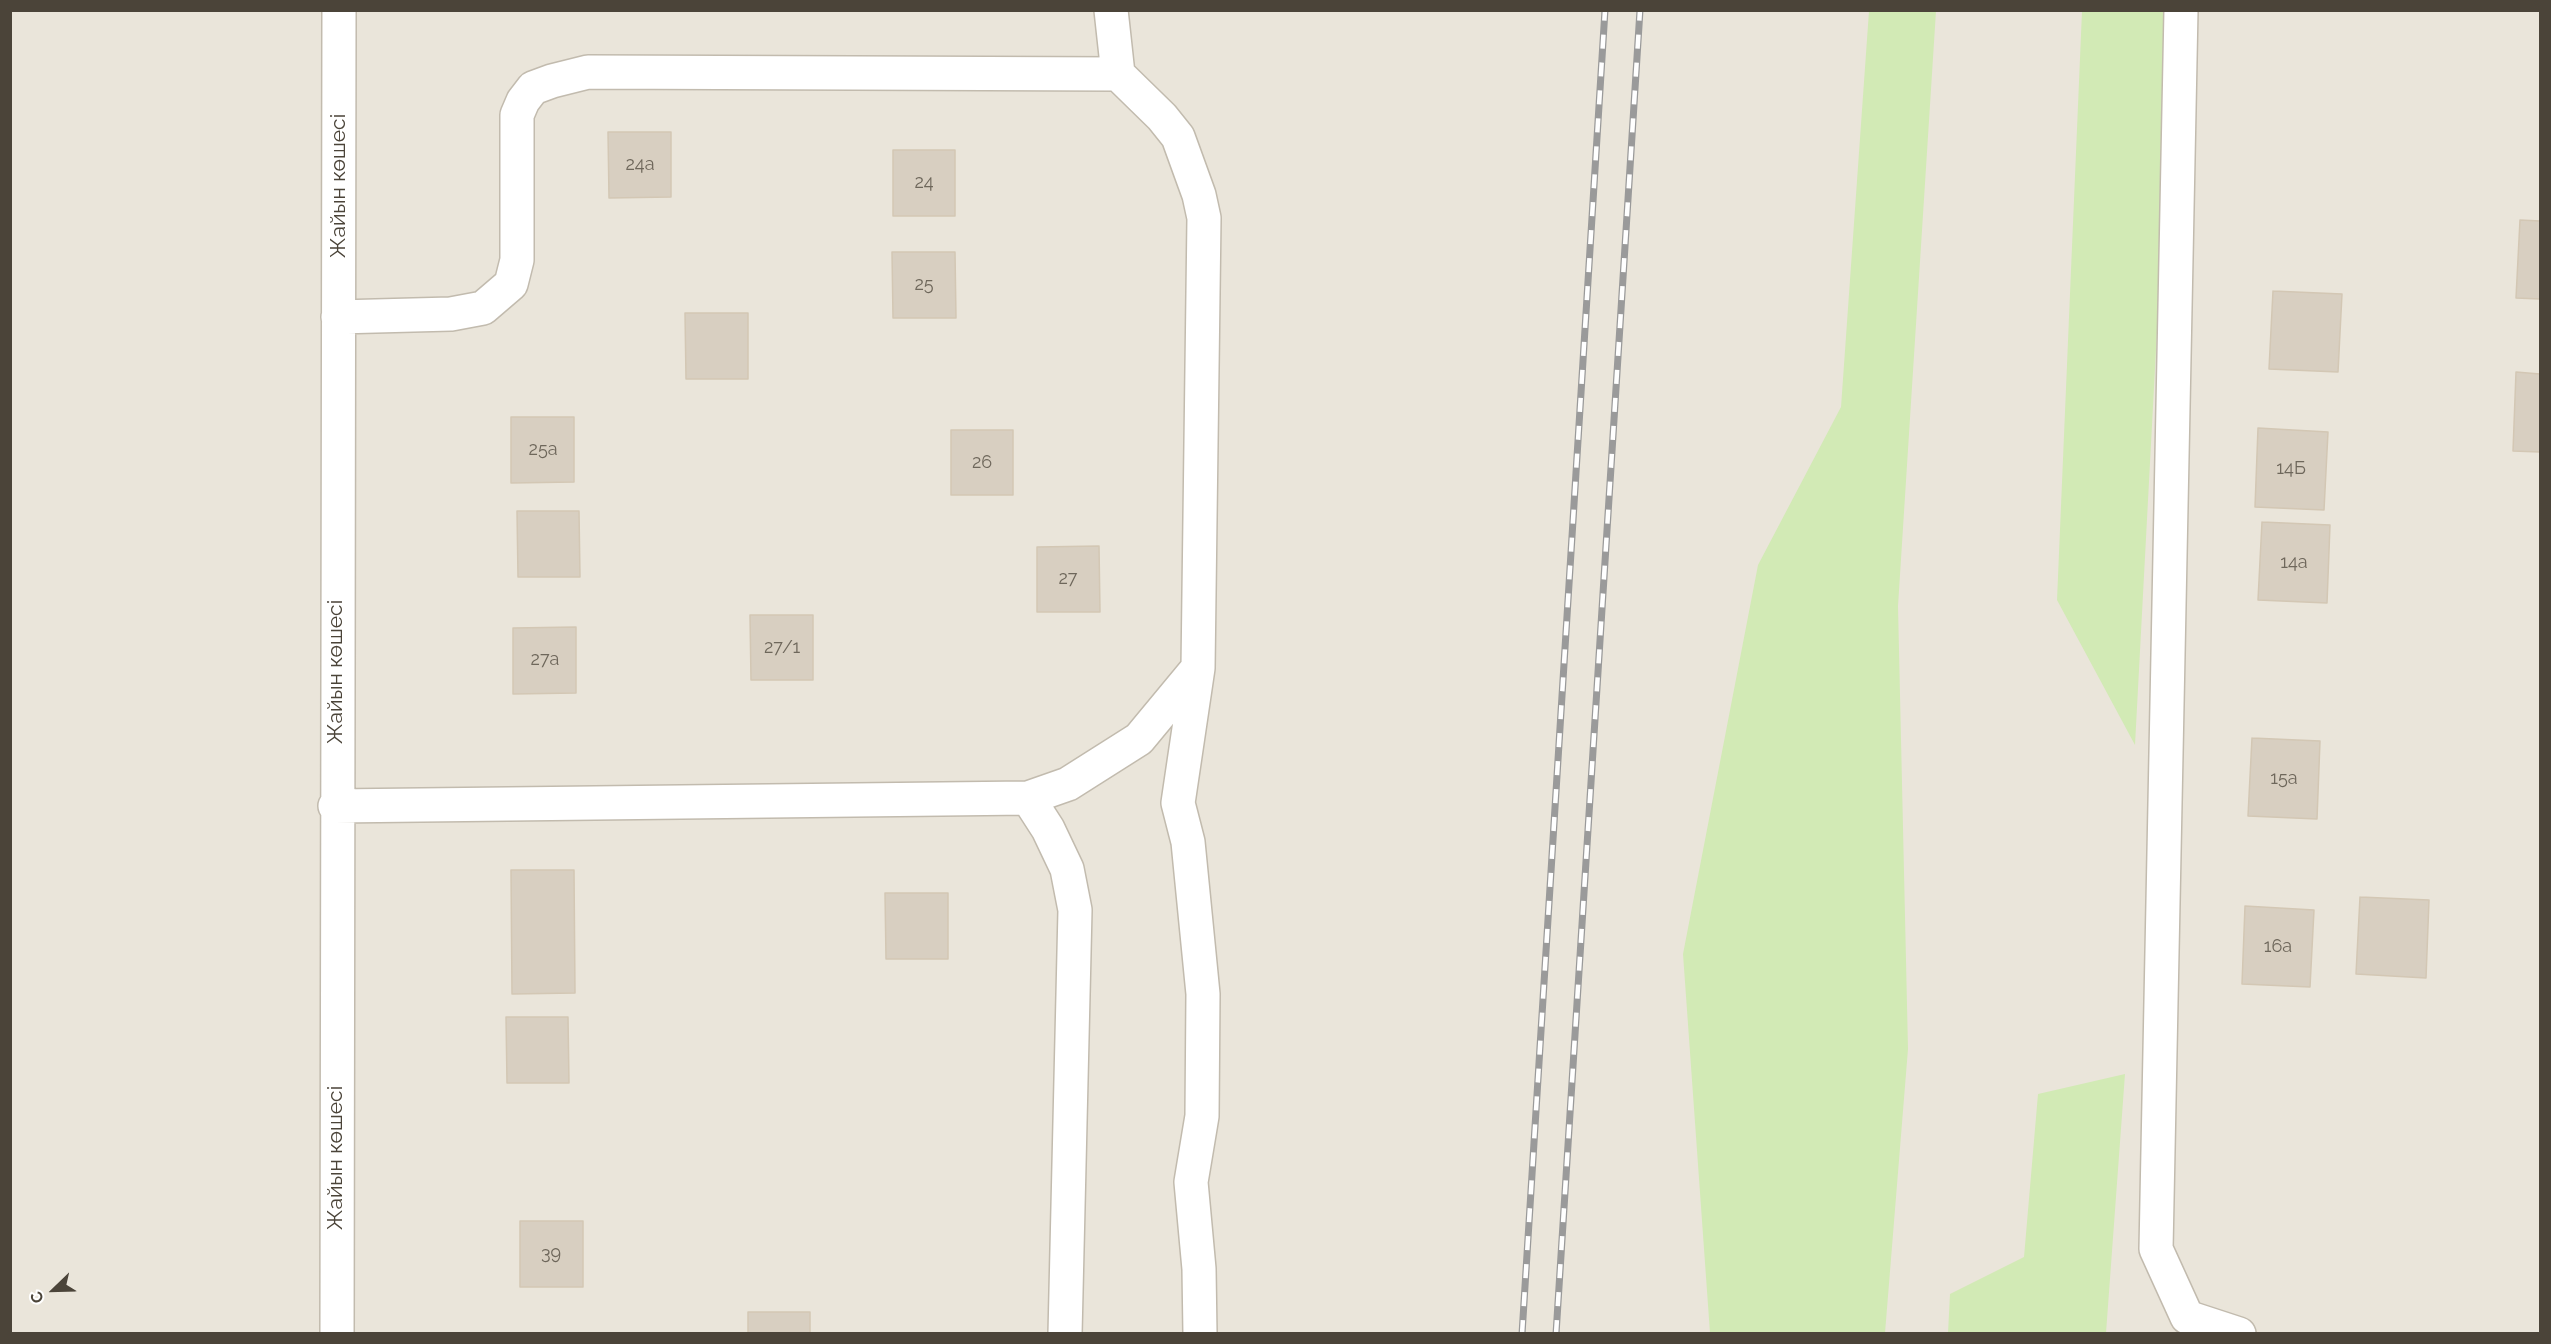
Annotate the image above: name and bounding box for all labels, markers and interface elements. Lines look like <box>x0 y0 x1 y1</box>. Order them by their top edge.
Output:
street label: Жайын көшесі <box>326 114 352 258</box>
house number: 24а <box>625 154 655 176</box>
house number: 24 <box>914 172 934 194</box>
house number: 25 <box>914 274 934 296</box>
house number: 25а <box>529 439 557 461</box>
house number: 26 <box>972 452 992 474</box>
house number: 14Б <box>2276 458 2306 480</box>
house number: 14а <box>2280 552 2308 574</box>
house number: 27 <box>1058 568 1078 590</box>
street label: Жайын көшесі <box>323 600 349 744</box>
house number: 27/1 <box>764 637 800 659</box>
house number: 27а <box>531 649 559 671</box>
house number: 15а <box>2270 768 2298 790</box>
house number: 16а <box>2264 936 2292 958</box>
street label: Жайын көшесі <box>323 1086 349 1230</box>
house number: 39 <box>541 1243 561 1265</box>
north arrow <box>24 1260 84 1320</box>
text: С <box>26 1288 48 1306</box>

